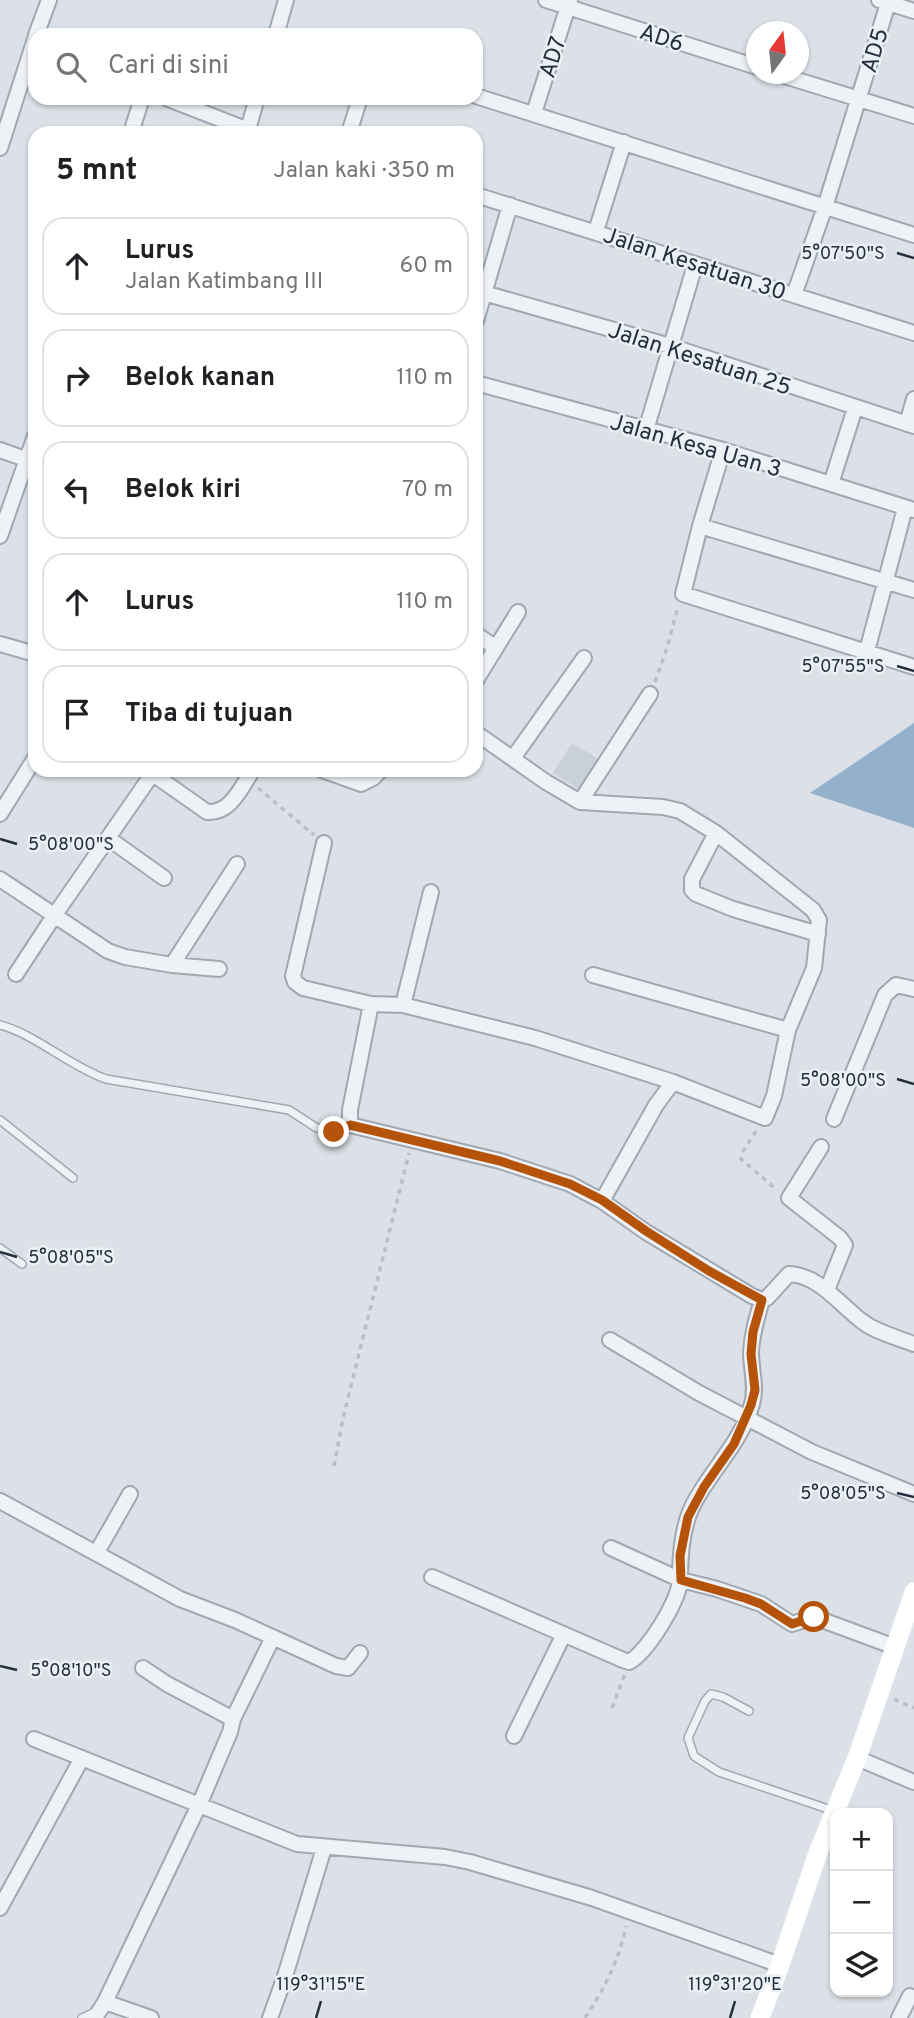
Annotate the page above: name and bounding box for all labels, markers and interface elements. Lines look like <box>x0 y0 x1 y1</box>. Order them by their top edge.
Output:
street label: AD6 <box>636 19 687 60</box>
north arrow <box>746 21 809 84</box>
street label: AD5 <box>856 25 897 77</box>
search box <box>28 28 483 105</box>
street label: AD7 <box>534 33 575 82</box>
icon: search <box>52 48 90 86</box>
text: Cari di sini <box>108 50 229 83</box>
text: 5 mnt <box>56 153 137 190</box>
text: Jalan kaki · 350 m <box>273 157 455 186</box>
street label: Jalan Kesatuan 30 <box>599 222 789 309</box>
text: Lurus <box>125 235 194 268</box>
text: 5°07'50"S <box>801 243 885 266</box>
icon: ahead <box>58 247 96 285</box>
text: 60 m <box>400 252 453 281</box>
text: Jalan Katimbang III <box>125 268 323 297</box>
street label: Jalan Kesatuan 25 <box>604 317 794 404</box>
icon: right <box>58 359 96 397</box>
text: Belok kanan <box>125 362 275 395</box>
text: 110 m <box>396 364 453 393</box>
street label: Jalan Kesa Uan 3 <box>606 409 784 486</box>
icon: left <box>58 471 96 509</box>
text: Belok kiri <box>125 474 241 507</box>
text: 70 m <box>402 476 453 505</box>
icon: ahead <box>58 583 96 621</box>
text: Lurus <box>125 586 194 619</box>
text: 110 m <box>396 588 453 617</box>
text: 5°07'55"S <box>801 656 885 679</box>
icon: arrive <box>58 695 96 733</box>
text: Tiba di tujuan <box>125 698 293 731</box>
text: 5°08'00"S <box>28 834 114 857</box>
text: 5°08'00"S <box>800 1070 886 1093</box>
route end <box>318 1116 349 1147</box>
text: 5°08'05"S <box>28 1247 114 1270</box>
text: 5°08'05"S <box>800 1483 886 1506</box>
route start <box>798 1601 829 1632</box>
text: 5°08'10"S <box>30 1660 112 1683</box>
map controls <box>830 1808 893 1997</box>
button: + <box>830 1808 893 1871</box>
button: − <box>830 1871 893 1934</box>
button: layers <box>830 1934 893 1997</box>
text: 119°31'15"E <box>277 1974 365 1997</box>
text: 119°31'20"E <box>688 1974 782 1997</box>

